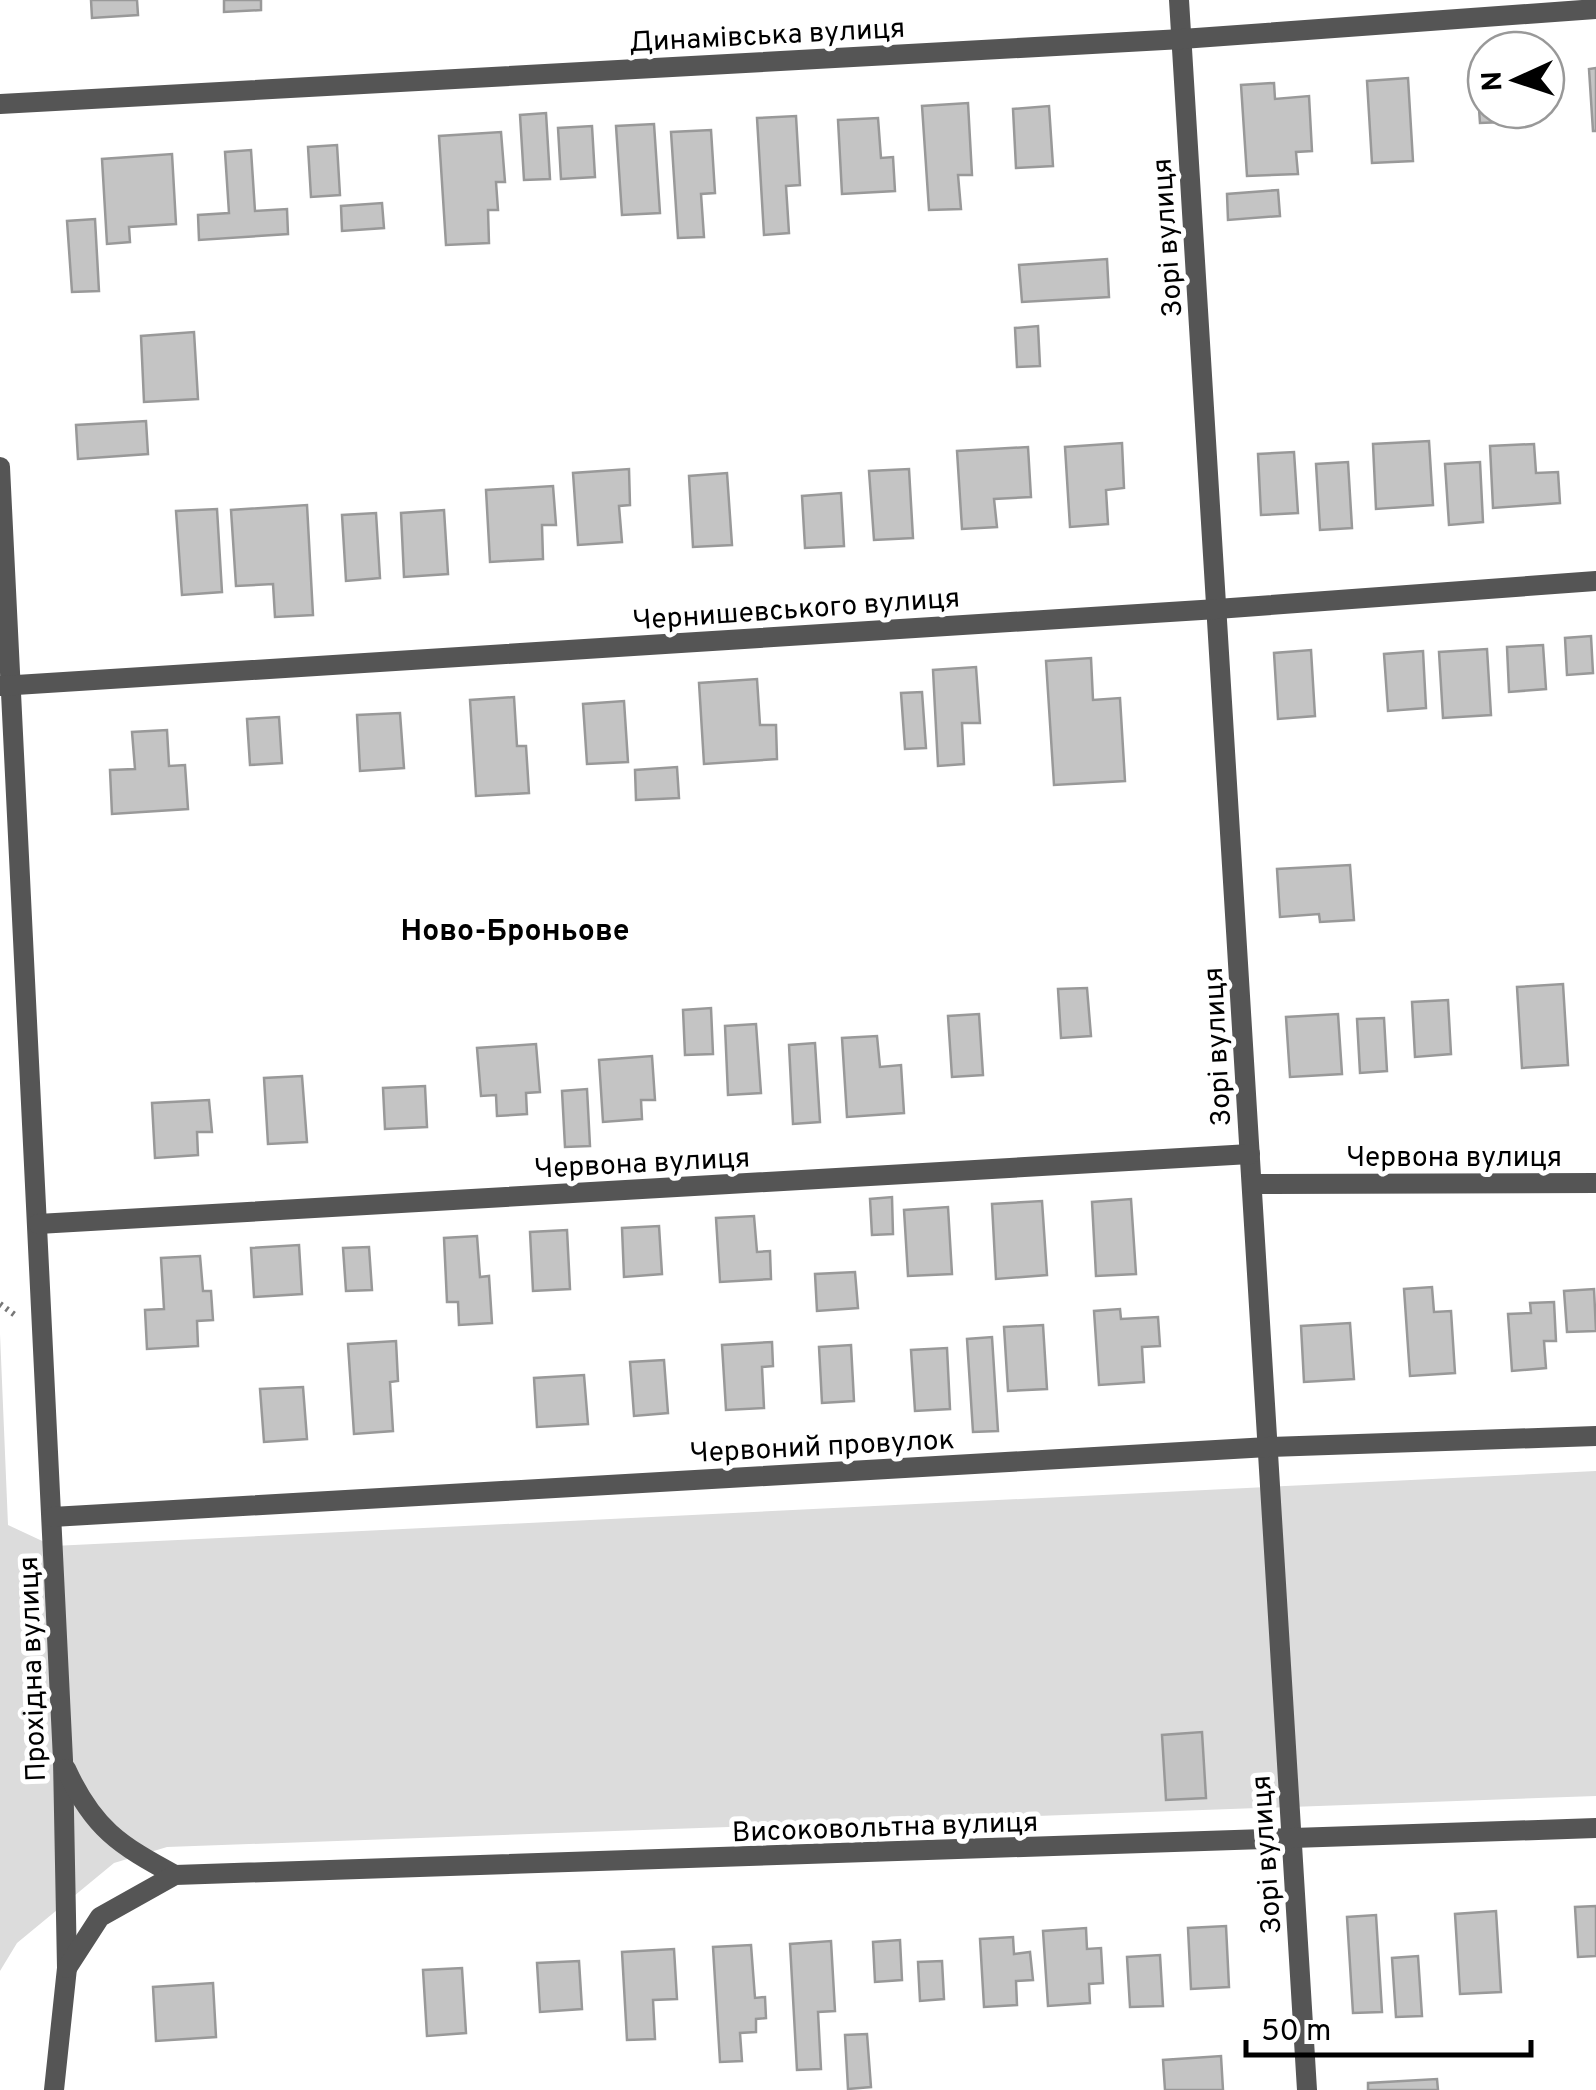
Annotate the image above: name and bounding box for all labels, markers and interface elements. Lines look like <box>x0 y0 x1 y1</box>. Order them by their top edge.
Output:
street label: Динамівська вулиця <box>628 12 906 62</box>
north arrow <box>1466 30 1566 130</box>
text: N <box>1476 70 1513 92</box>
street label: Зорі вулиця <box>1145 157 1193 319</box>
street label: Чернишевського вулиця <box>631 582 961 640</box>
district label: Ново-Броньове <box>401 914 629 951</box>
street label: Зорі вулиця <box>1197 966 1241 1127</box>
street label: Червона вулиця <box>533 1141 751 1189</box>
street label: Червона вулиця <box>1346 1141 1562 1177</box>
street label: Червоний провулок <box>689 1423 956 1473</box>
street label: Прохідна вулиця <box>12 1556 56 1782</box>
street label: Зорі вулиця <box>1244 1774 1292 1936</box>
street label: Високовольтна вулиця <box>731 1806 1039 1852</box>
scale bar <box>1246 1995 1531 2057</box>
text: 50 m <box>1261 2014 1331 2051</box>

